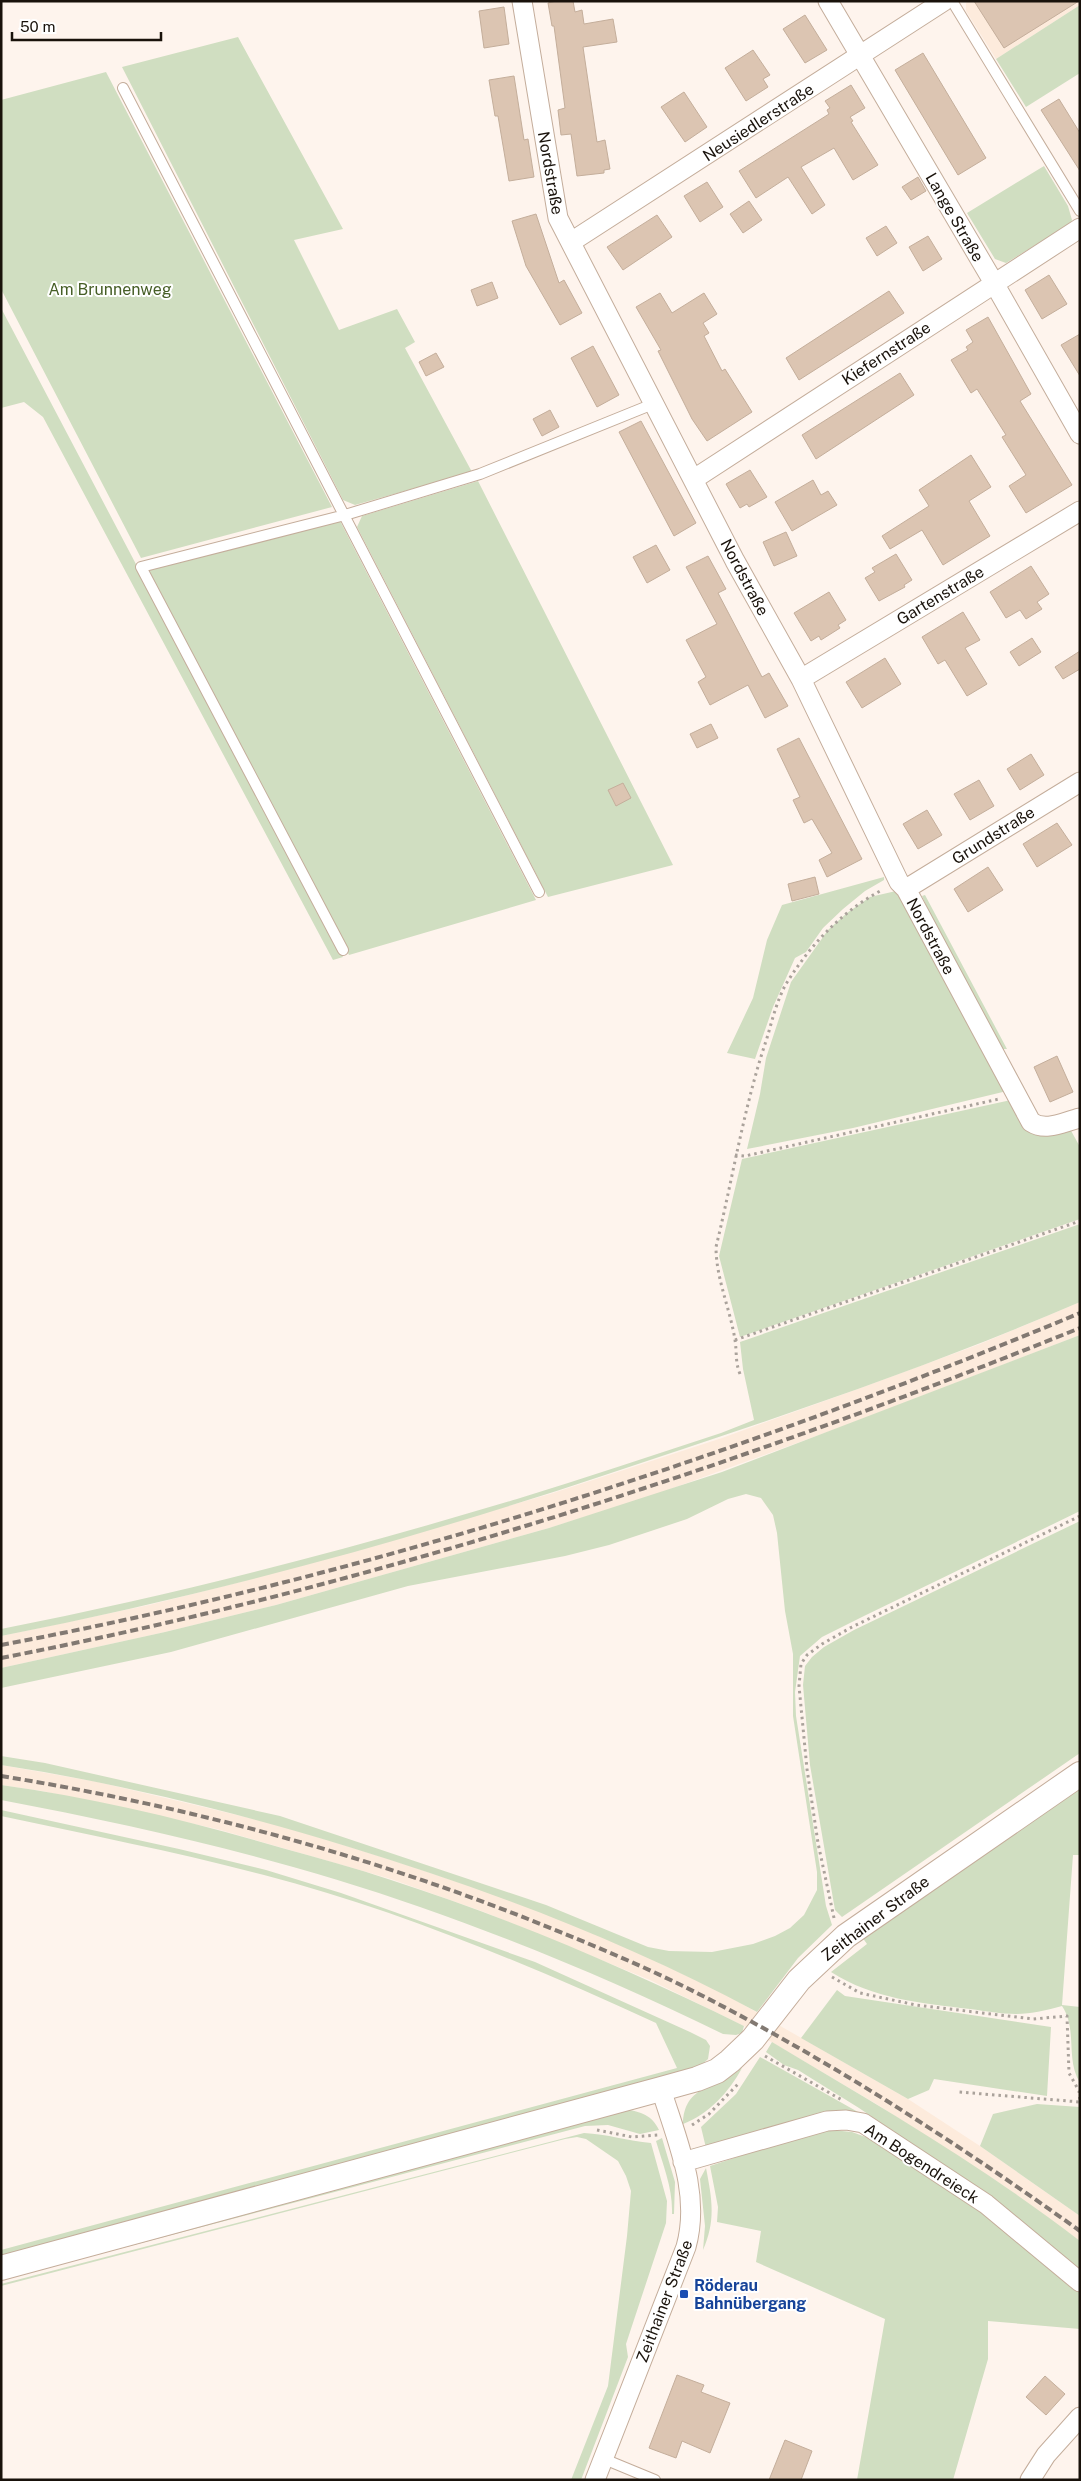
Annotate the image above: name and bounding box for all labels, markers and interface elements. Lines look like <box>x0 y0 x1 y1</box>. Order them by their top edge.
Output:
scale bar <box>12 10 161 42</box>
text: 50 m <box>20 18 55 35</box>
street label: Neusiedlerstraße <box>699 80 817 165</box>
street label: Nordstraße <box>534 130 567 216</box>
street label: Lange Straße <box>921 169 988 265</box>
park label: Am Brunnenweg <box>48 280 172 299</box>
street label: Kiefernstraße <box>838 318 934 389</box>
street label: Nordstraße <box>716 536 773 619</box>
street label: Gartenstraße <box>893 562 987 629</box>
street label: Grundstraße <box>949 803 1038 868</box>
street label: Nordstraße <box>902 895 959 978</box>
street label: Zeithainer Straße <box>818 1872 933 1965</box>
street label: Am Bogendreieck <box>861 2119 982 2207</box>
street label: Zeithainer Straße <box>632 2237 697 2365</box>
place label: Röderau Bahnübergang <box>694 2276 806 2313</box>
marker: Röderau Bahnübergang <box>678 2288 690 2300</box>

